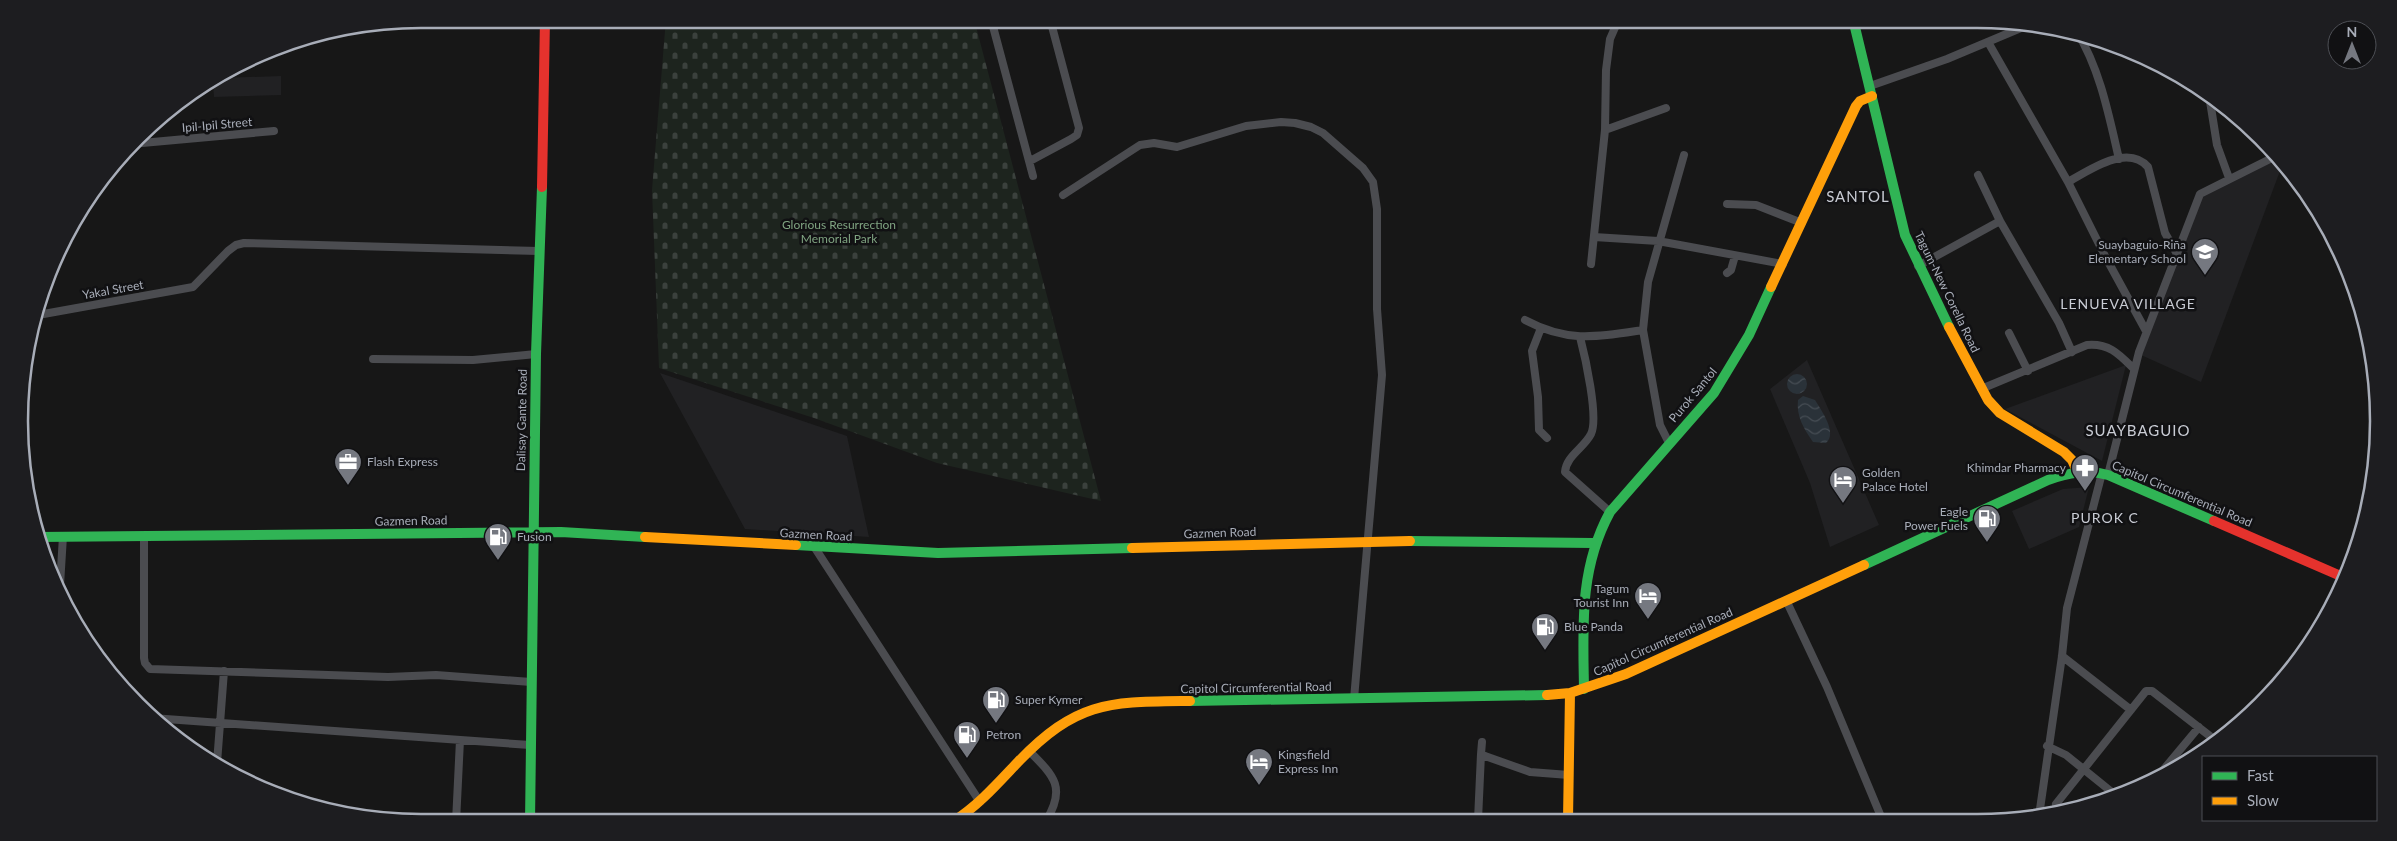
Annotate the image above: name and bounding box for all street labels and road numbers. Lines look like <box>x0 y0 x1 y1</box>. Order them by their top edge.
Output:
street label: Ipil-Ipil Street <box>181 114 253 135</box>
street label: Tagum-New Corella Road <box>1912 229 1983 355</box>
street label: Yakal Street <box>81 277 145 302</box>
street label: Purok Santol <box>1665 364 1720 425</box>
street label: Dalisay Gante Road <box>513 369 530 471</box>
street label: Capitol Circumferential Road <box>2110 457 2255 530</box>
street label: Gazmen Road <box>375 512 447 529</box>
street label: Gazmen Road <box>1183 524 1257 541</box>
street label: Gazmen Road <box>779 525 853 544</box>
street label: Capitol Circumferential Road <box>1591 604 1735 679</box>
street label: Capitol Circumferential Road <box>1180 679 1332 696</box>

